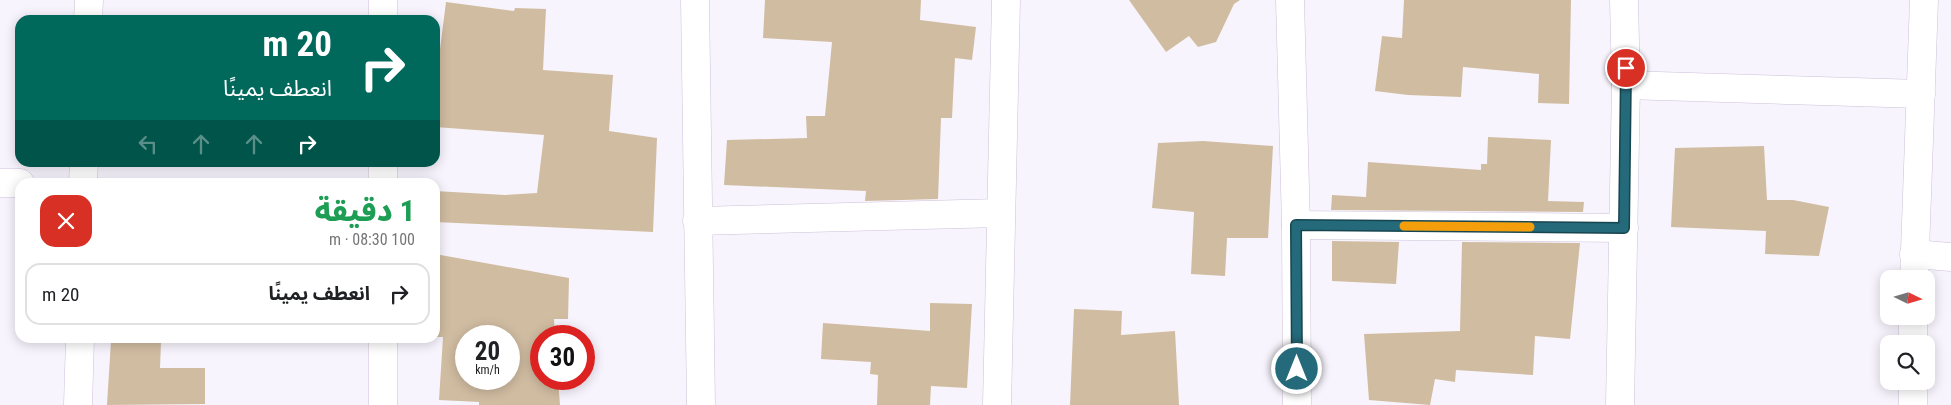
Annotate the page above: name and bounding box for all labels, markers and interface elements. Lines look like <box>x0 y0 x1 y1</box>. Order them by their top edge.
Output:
text: 20 m <box>263 24 332 65</box>
icon: right <box>350 35 415 100</box>
pin <box>1605 47 1647 89</box>
icon: arrive <box>1612 54 1640 82</box>
text: انعطف يمينًا <box>223 76 332 101</box>
icon: left <box>134 130 162 158</box>
icon: ahead <box>187 130 215 158</box>
icon: ahead <box>240 130 268 158</box>
icon: right <box>293 130 321 158</box>
text: 1 دقيقة <box>315 193 415 228</box>
button: close <box>40 195 92 247</box>
text: 100 m · 08:30 <box>329 230 415 249</box>
north arrow <box>1880 270 1935 325</box>
map controls <box>1880 270 1935 390</box>
icon: right <box>385 280 413 308</box>
text: انعطف يمينًا <box>268 282 370 305</box>
text: 20 m <box>42 283 79 306</box>
speed limit sign: 30 <box>530 325 595 390</box>
button: search <box>1880 335 1935 390</box>
text: 20 <box>475 337 500 366</box>
position arrow <box>1270 342 1322 394</box>
text: km/h <box>475 363 500 377</box>

